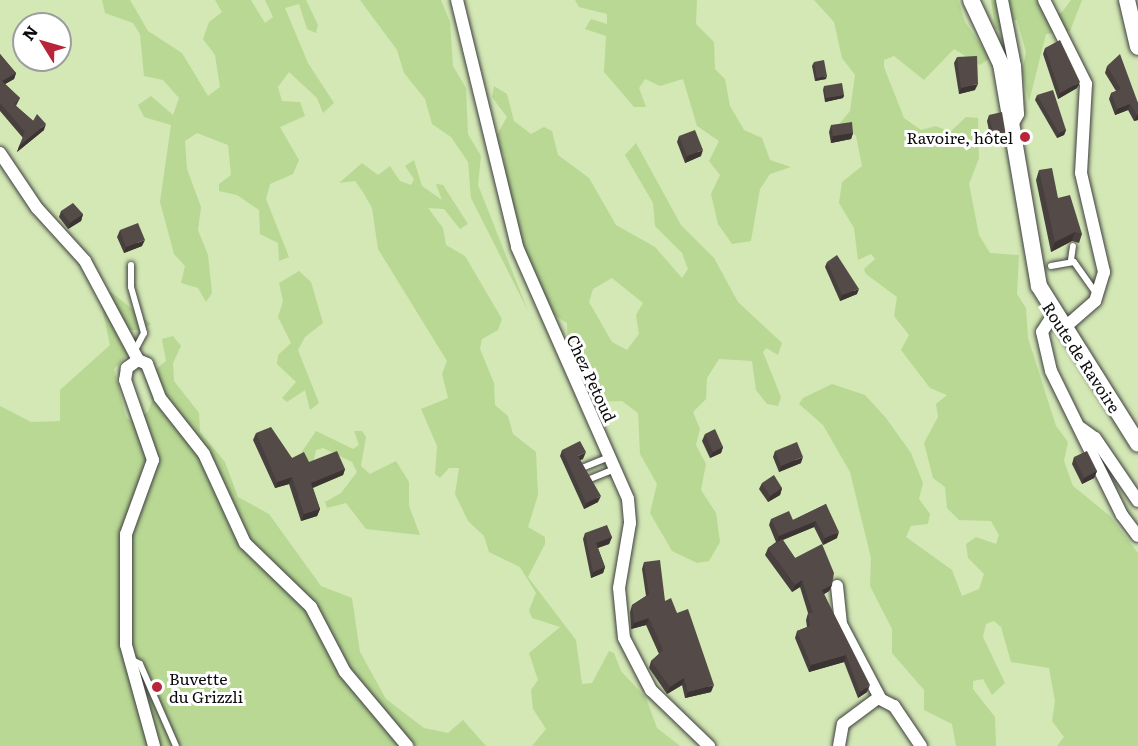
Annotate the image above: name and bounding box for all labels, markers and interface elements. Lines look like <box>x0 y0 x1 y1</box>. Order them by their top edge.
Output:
north arrow <box>12 12 72 72</box>
text: N <box>16 20 43 45</box>
place label: Ravoire, hôtel <box>906 127 1013 147</box>
marker: Ravoire, hôtel <box>1018 130 1032 144</box>
street label: Route de Ravoire <box>1039 298 1125 416</box>
street label: Chez Petoud <box>563 331 621 425</box>
place label: Buvette du Grizzli <box>169 668 243 706</box>
marker: Buvette du Grizzli <box>150 680 164 694</box>

